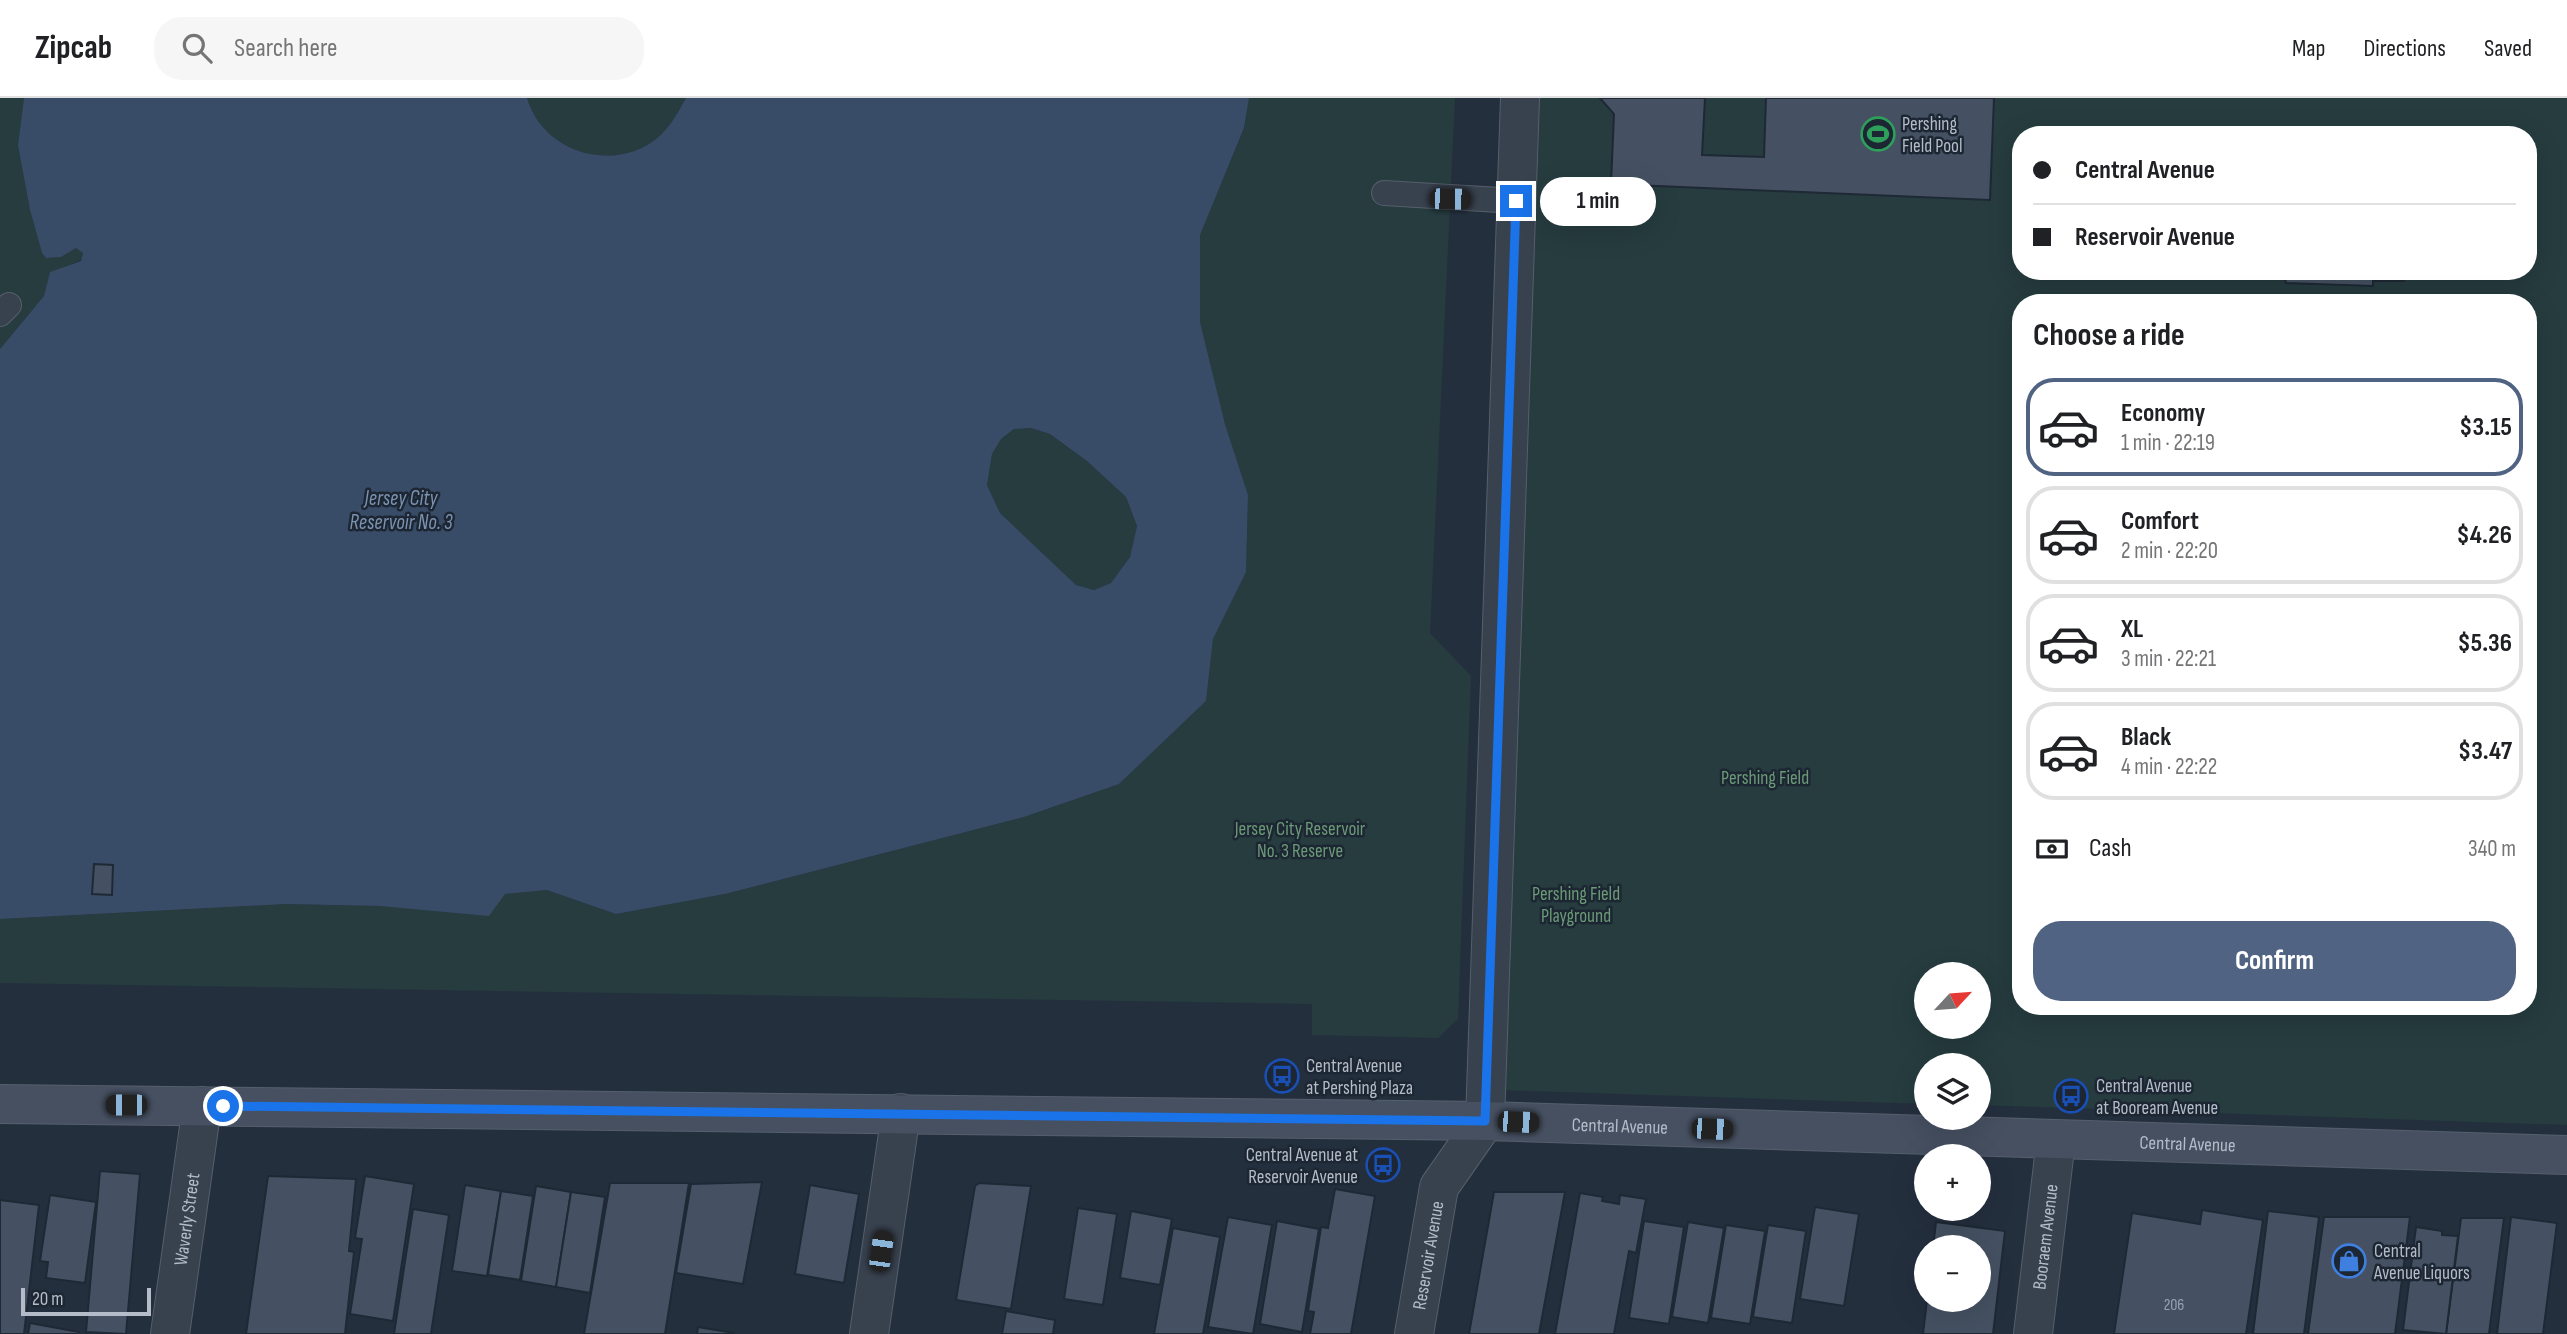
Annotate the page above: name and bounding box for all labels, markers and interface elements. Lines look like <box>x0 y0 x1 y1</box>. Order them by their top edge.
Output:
search box <box>154 17 644 80</box>
text: Zipcab <box>35 28 112 68</box>
icon: search <box>178 29 216 67</box>
text: Search here <box>234 33 337 64</box>
text: Map <box>2292 34 2325 63</box>
text: Directions <box>2363 34 2446 63</box>
text: Saved <box>2484 34 2532 63</box>
place label: Pershing Field Pool <box>1902 113 1962 158</box>
sports icon: Pershing Field Pool <box>1859 115 1897 153</box>
text: Central Avenue <box>2075 155 2215 186</box>
callout: 1 min <box>1540 176 1656 226</box>
route end <box>1500 185 1532 217</box>
text: 1 min <box>1577 187 1619 215</box>
car <box>1429 188 1472 210</box>
text: Reservoir Avenue <box>2075 222 2235 253</box>
text: Choose a ride <box>2033 316 2185 355</box>
icon: car <box>2037 396 2100 459</box>
text: Economy <box>2121 398 2205 429</box>
text: $3.15 <box>2459 412 2512 443</box>
text: 1 min · 22:19 <box>2121 429 2215 457</box>
water label: Jersey City Reservoir No. 3 <box>349 486 453 535</box>
icon: car <box>2037 504 2100 567</box>
text: Comfort <box>2121 506 2199 537</box>
text: $4.26 <box>2456 520 2512 551</box>
text: 2 min · 22:20 <box>2121 537 2218 565</box>
icon: car <box>2037 612 2100 675</box>
text: XL <box>2121 614 2143 645</box>
text: $5.36 <box>2458 628 2512 659</box>
text: 3 min · 22:21 <box>2121 645 2216 673</box>
icon: car <box>2037 720 2100 783</box>
text: Black <box>2121 722 2171 753</box>
text: $3.47 <box>2458 736 2512 767</box>
text: 4 min · 22:22 <box>2121 753 2217 781</box>
park label: Pershing Field <box>1721 767 1809 790</box>
park label: Jersey City Reservoir No. 3 Reserve <box>1234 818 1366 863</box>
icon: cash <box>2033 830 2071 868</box>
text: Cash <box>2089 833 2132 864</box>
text: 340 m <box>2468 835 2516 863</box>
park label: Pershing Field Playground <box>1532 883 1620 928</box>
button: Confirm <box>2033 921 2516 1001</box>
north arrow <box>1914 962 1992 1040</box>
map controls <box>1914 962 1991 1312</box>
button: layers <box>1914 1053 1991 1130</box>
place label: Central Avenue at Pershing Plaza <box>1306 1055 1413 1100</box>
bus stop icon: Central Avenue at Pershing Plaza <box>1263 1057 1301 1095</box>
place label: Central Avenue at Booream Avenue <box>2096 1075 2218 1120</box>
bus stop icon: Central Avenue at Booream Avenue <box>2052 1077 2090 1115</box>
route start <box>207 1090 239 1122</box>
car <box>106 1095 148 1116</box>
car <box>1497 1111 1540 1133</box>
street label: Central Avenue <box>1571 1114 1668 1140</box>
car <box>1691 1118 1734 1140</box>
street label: Central Avenue <box>2139 1132 2236 1158</box>
place label: Central Avenue at Reservoir Avenue <box>1246 1144 1358 1189</box>
button: + <box>1914 1144 1991 1221</box>
bus stop icon: Central Avenue at Reservoir Avenue <box>1364 1146 1402 1184</box>
street label: Waverly Street <box>170 1171 206 1267</box>
street label: Booraem Avenue <box>2028 1183 2064 1291</box>
street label: Reservoir Avenue <box>1408 1199 1449 1311</box>
car <box>868 1229 895 1273</box>
button: − <box>1914 1235 1991 1312</box>
place label: Central Avenue Liquors <box>2373 1240 2470 1285</box>
shop icon: Central Avenue Liquors <box>2330 1242 2368 1280</box>
scale bar <box>21 1285 150 1317</box>
text: 20 m <box>32 1288 64 1311</box>
house number: 206 <box>2164 1296 2184 1315</box>

